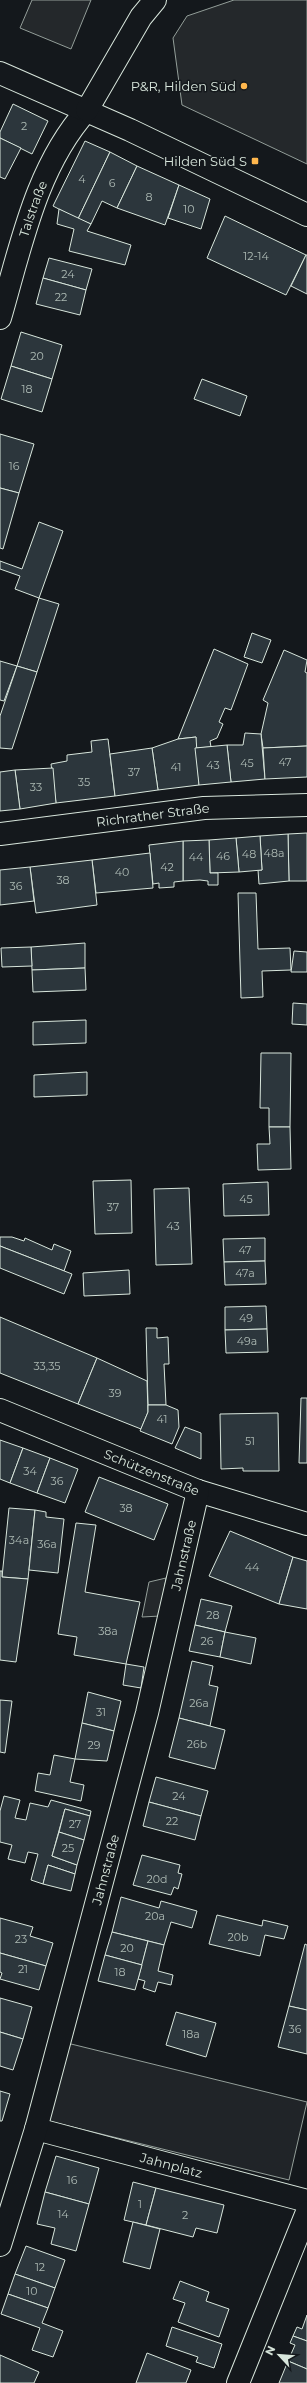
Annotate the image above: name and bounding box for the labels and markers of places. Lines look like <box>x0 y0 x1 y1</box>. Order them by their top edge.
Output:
place label: P&R, Hilden Süd <box>131 78 236 94</box>
marker: P&R, Hilden Süd <box>239 81 249 91</box>
place label: Hilden Süd S <box>164 153 247 169</box>
marker: Hilden Süd S <box>250 156 260 166</box>

